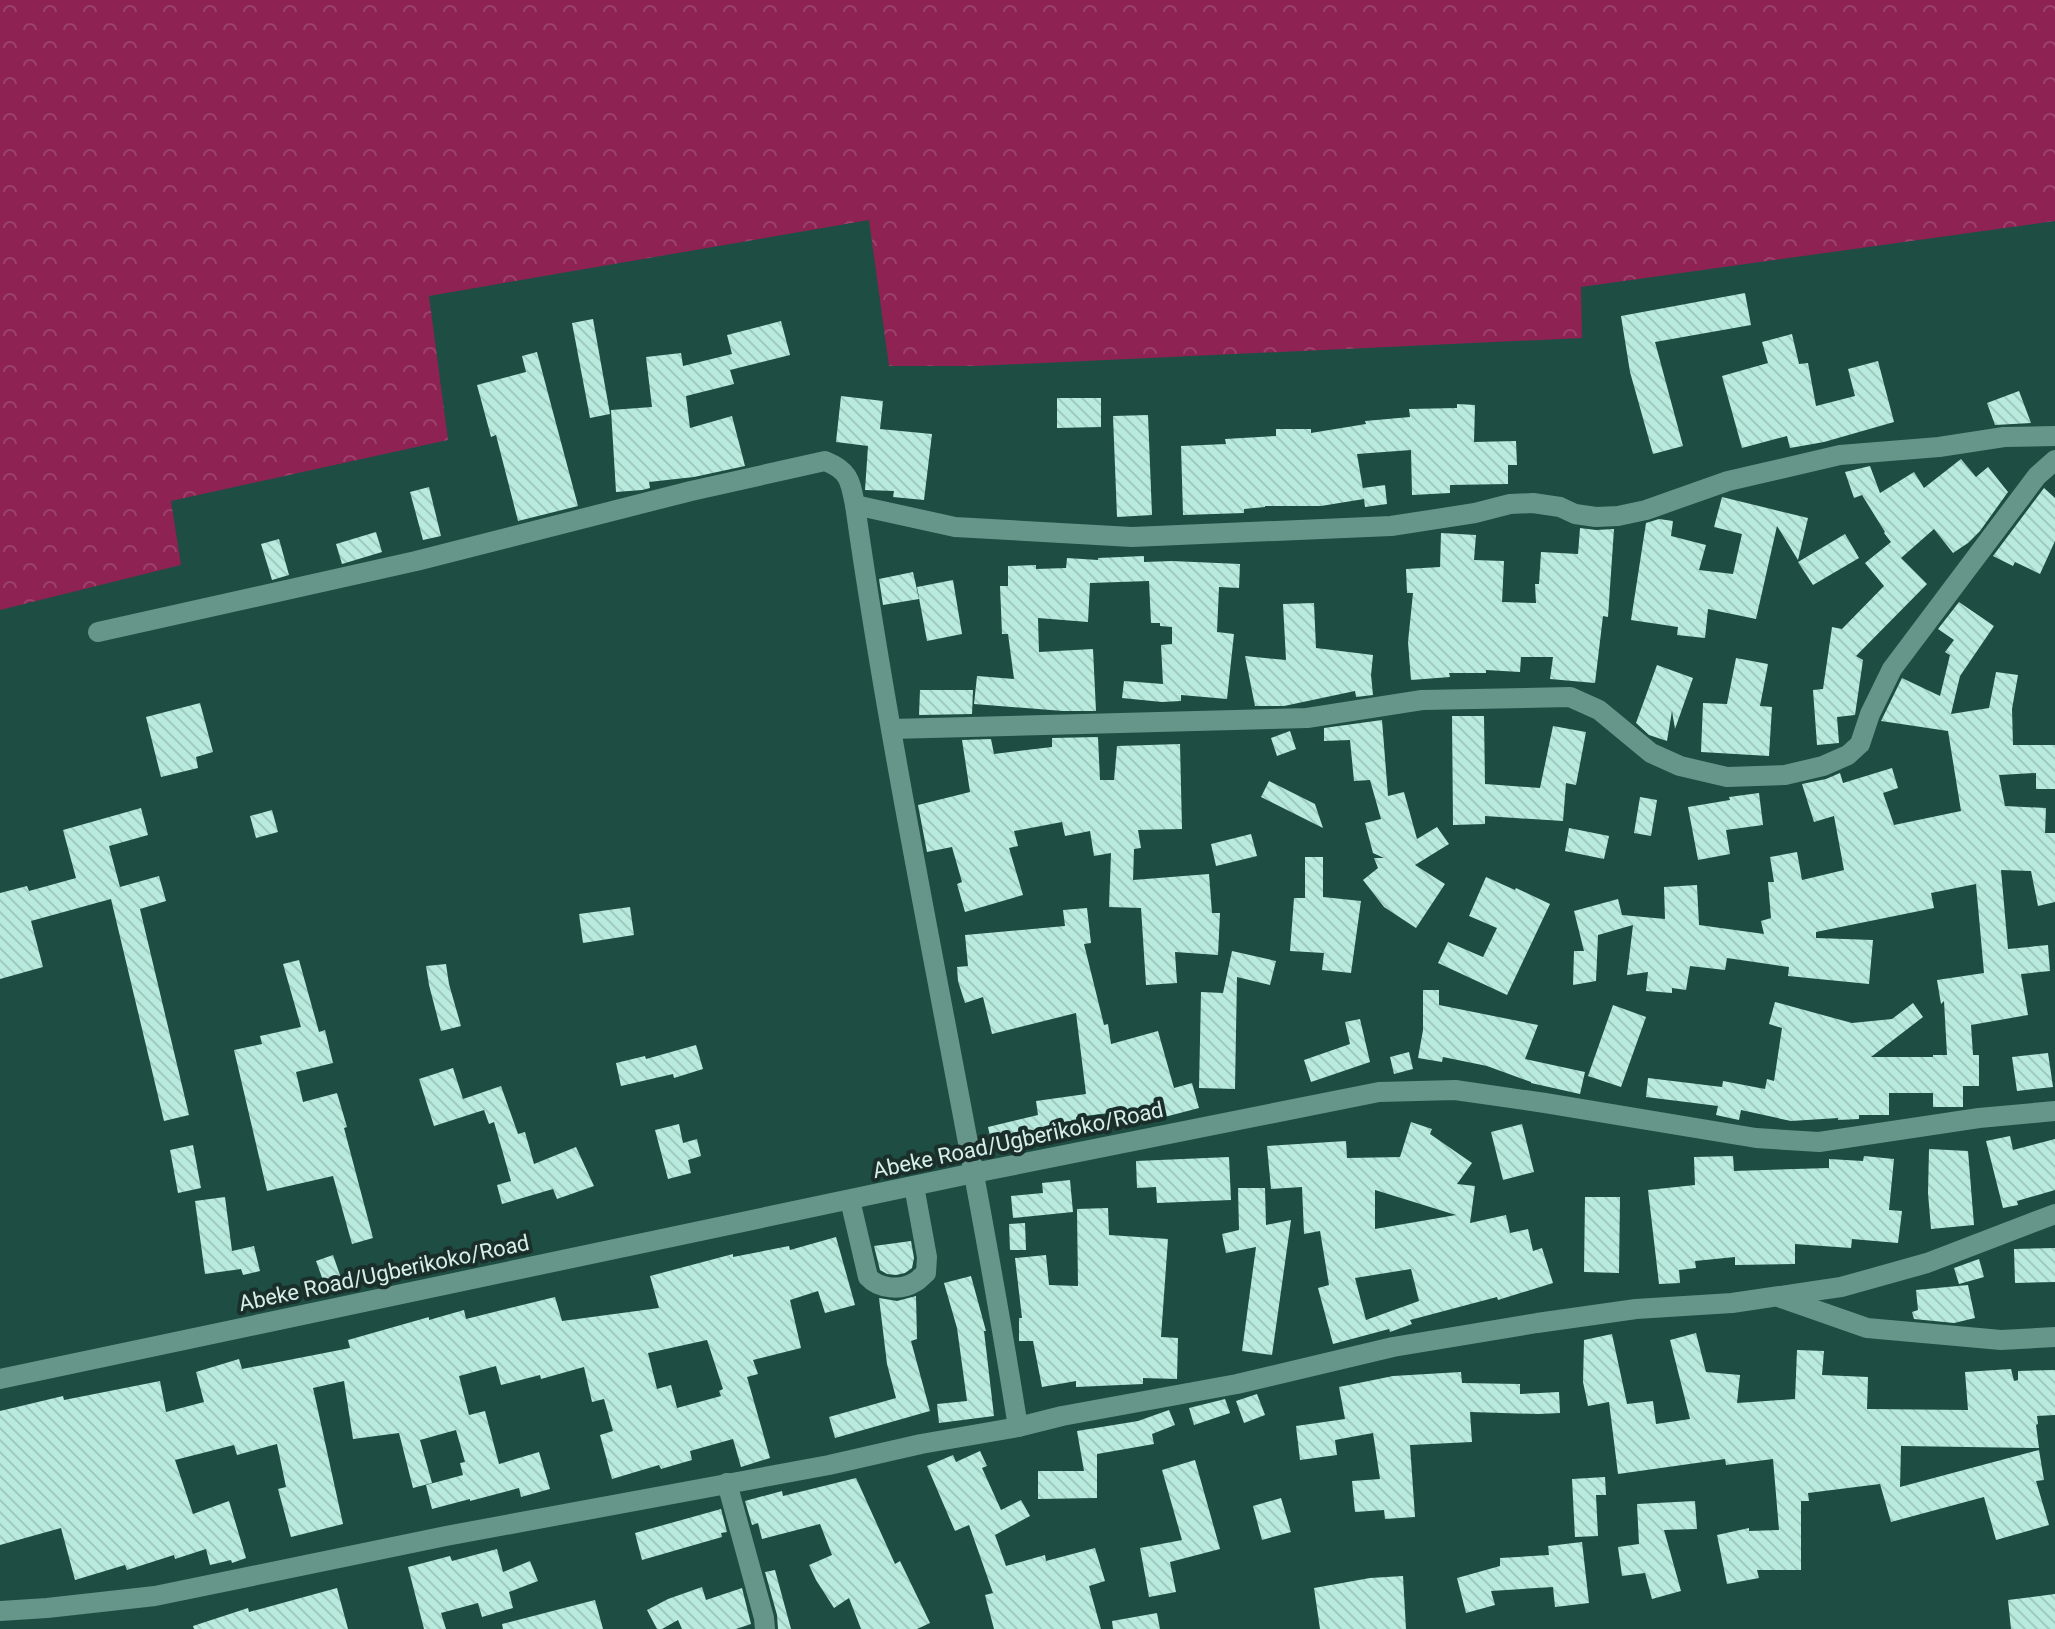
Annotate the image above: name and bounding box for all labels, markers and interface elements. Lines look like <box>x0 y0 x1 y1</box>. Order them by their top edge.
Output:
street label: Abeke Road/Ugberikoko/Road <box>870 1097 1166 1183</box>
street label: Abeke Road/Ugberikoko/Road <box>236 1230 532 1316</box>

